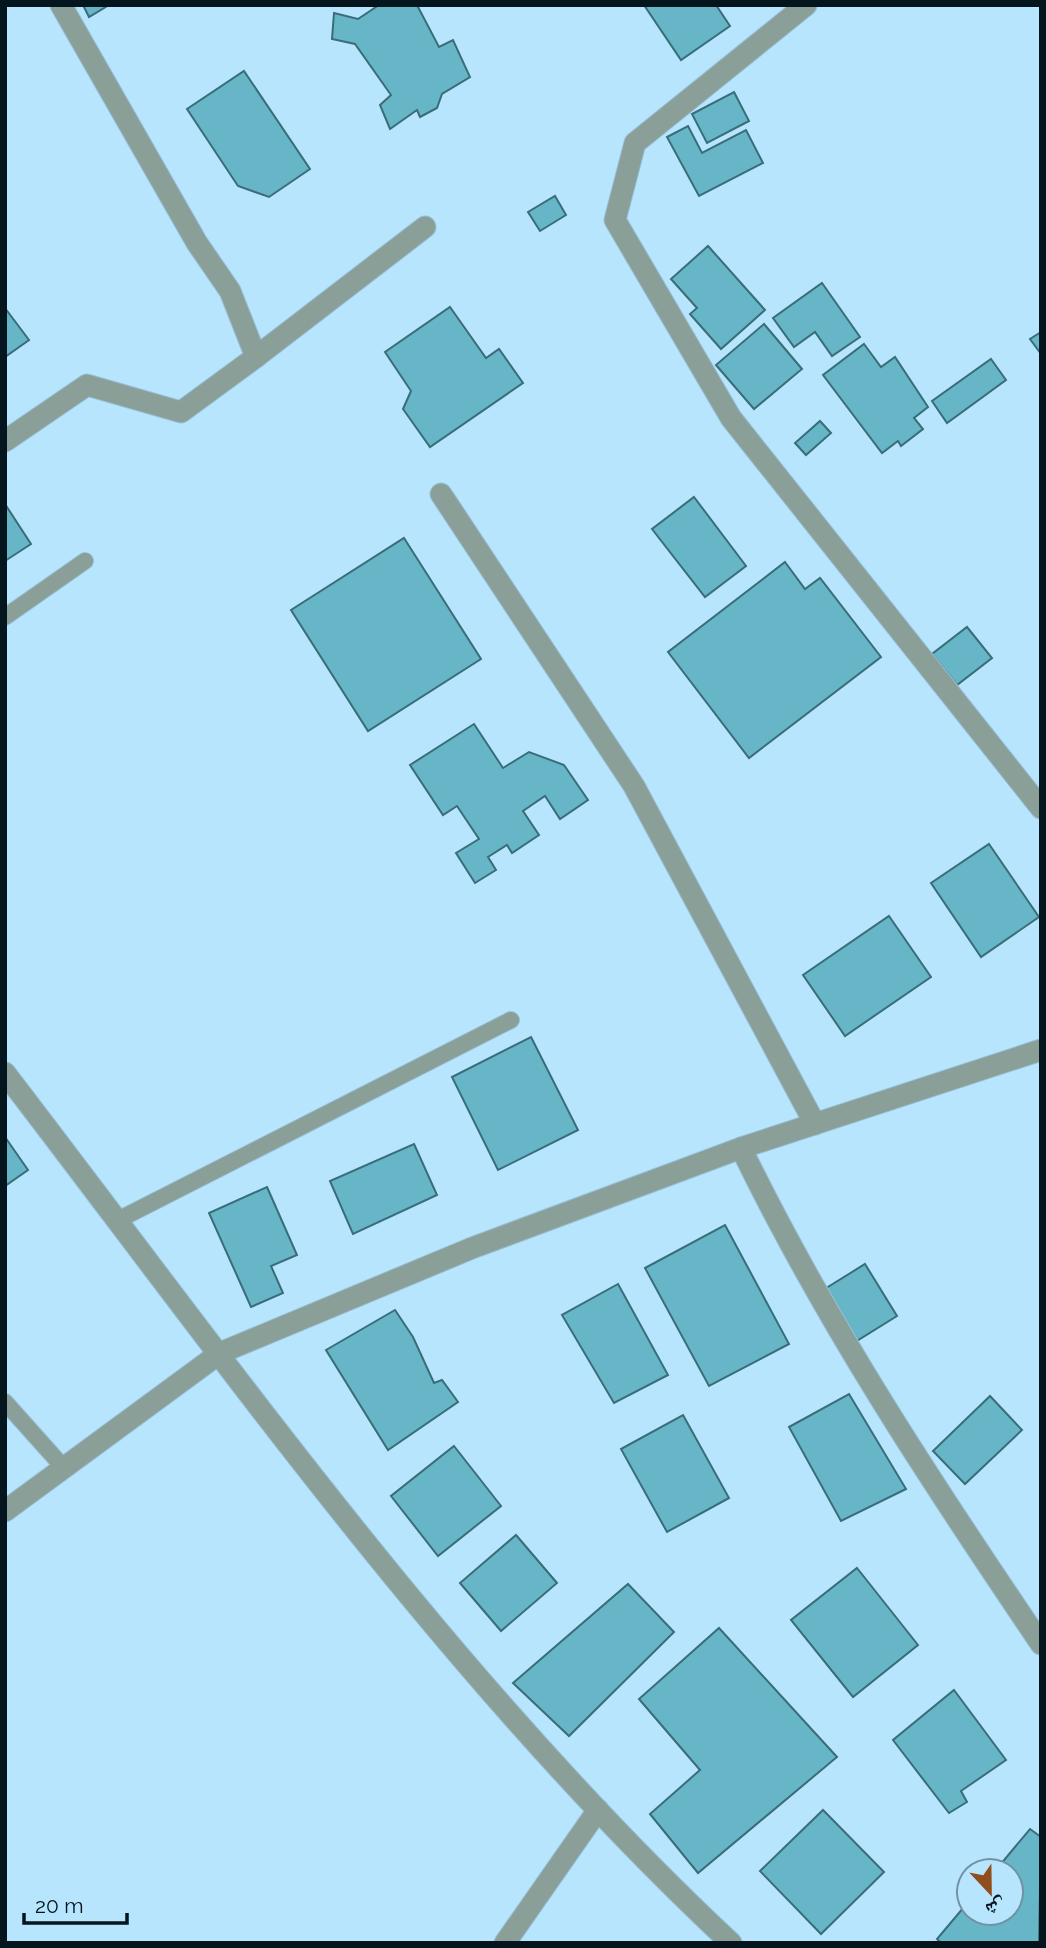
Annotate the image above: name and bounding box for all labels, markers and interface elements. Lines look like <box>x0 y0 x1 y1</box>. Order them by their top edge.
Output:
north arrow <box>955 1857 1025 1927</box>
scale bar <box>24 1882 128 1926</box>
text: 20 m <box>35 1893 83 1918</box>
text: ش <box>983 1893 1010 1922</box>

